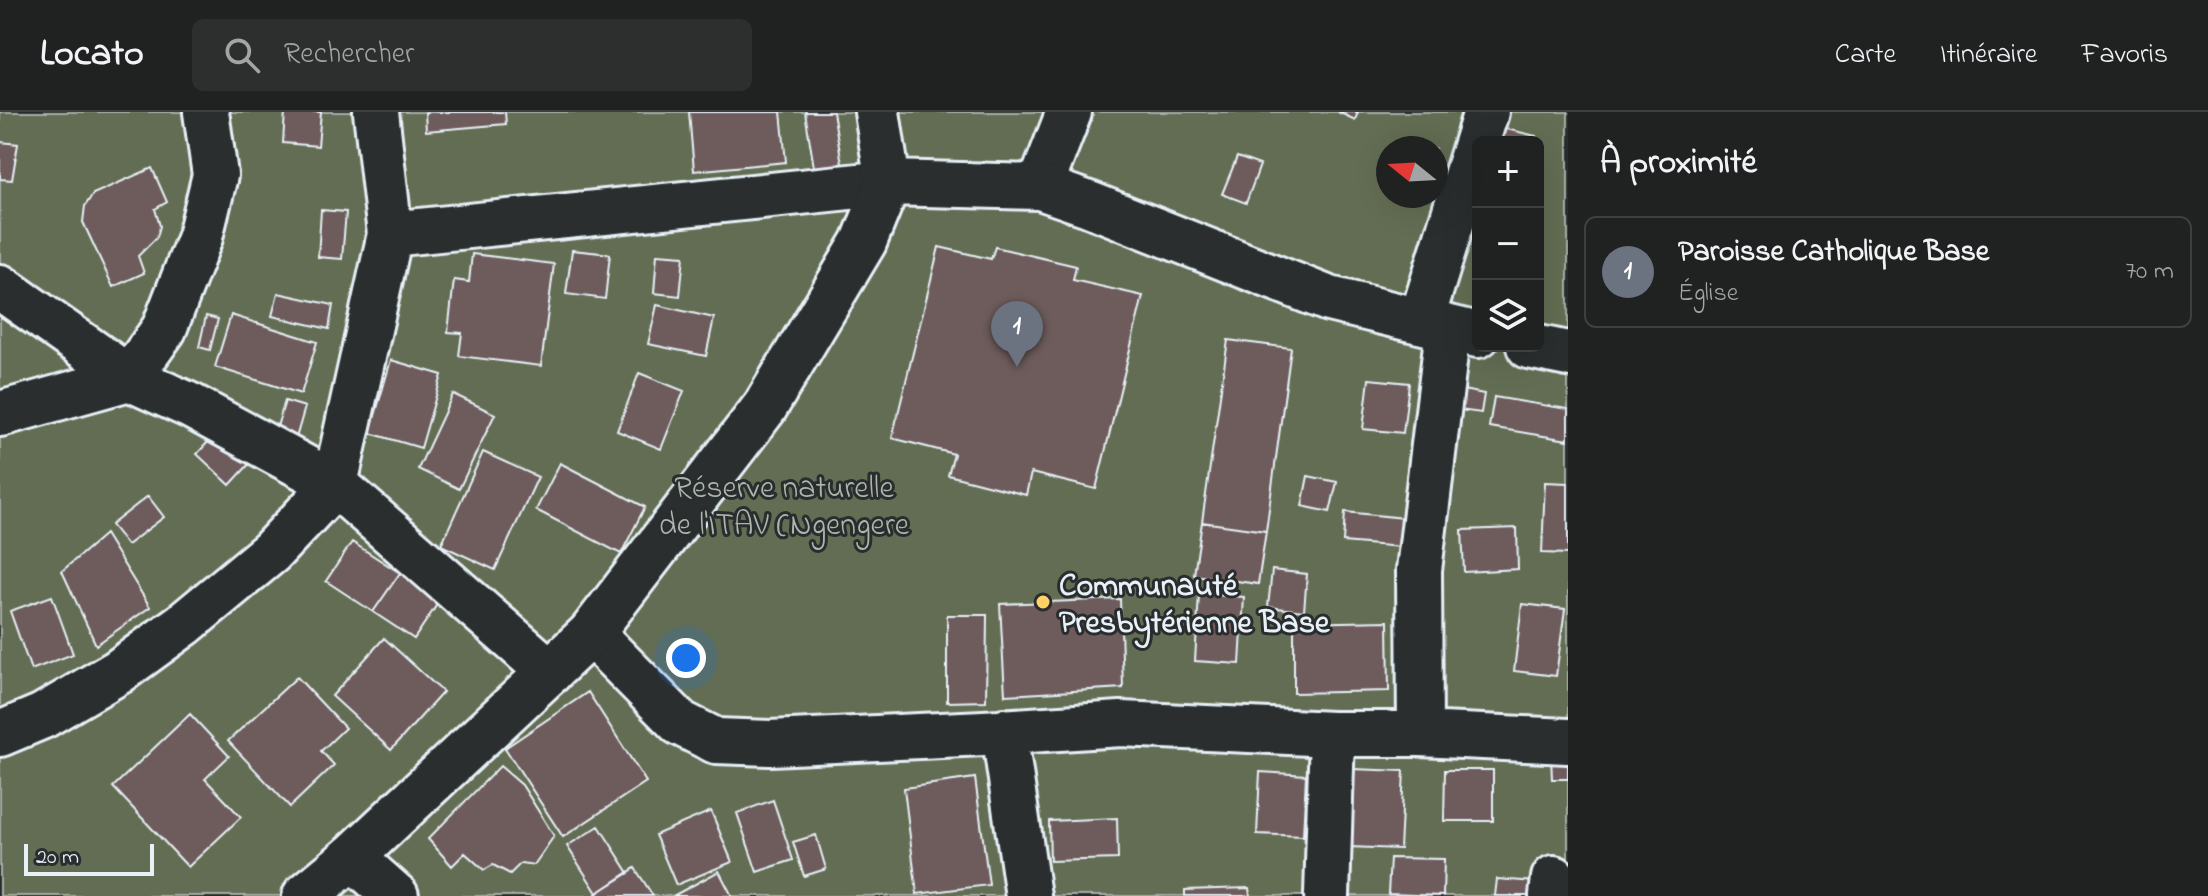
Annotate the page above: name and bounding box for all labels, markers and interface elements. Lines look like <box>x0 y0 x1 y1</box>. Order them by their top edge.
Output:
search box <box>192 19 752 91</box>
text: Locato <box>40 27 144 83</box>
icon: search <box>220 33 264 77</box>
text: Rechercher <box>284 33 414 77</box>
text: Carte <box>1835 35 1896 76</box>
text: Itinéraire <box>1940 35 2037 76</box>
text: Favoris <box>2081 35 2168 76</box>
north arrow <box>1376 136 1448 208</box>
map controls <box>1472 136 1544 352</box>
button: + <box>1472 136 1544 208</box>
text: À proximité <box>1600 139 1757 189</box>
button: − <box>1472 208 1544 280</box>
text: Paroisse Catholique Base <box>1678 231 1989 275</box>
text: 1 <box>1624 253 1632 291</box>
text: 70 m <box>2125 253 2174 291</box>
text: Église <box>1678 275 1738 313</box>
button: layers <box>1472 280 1544 352</box>
pin: 1 <box>991 301 1043 367</box>
park label: Réserve naturelle de l'ITAV (Ngengere <box>659 466 910 550</box>
place label: Communauté Presbytérienne Base <box>1059 564 1331 649</box>
marker: Communauté Presbytérienne Base <box>1034 593 1052 611</box>
your location <box>666 638 706 678</box>
scale bar <box>24 840 154 876</box>
text: 20 m <box>36 842 79 874</box>

